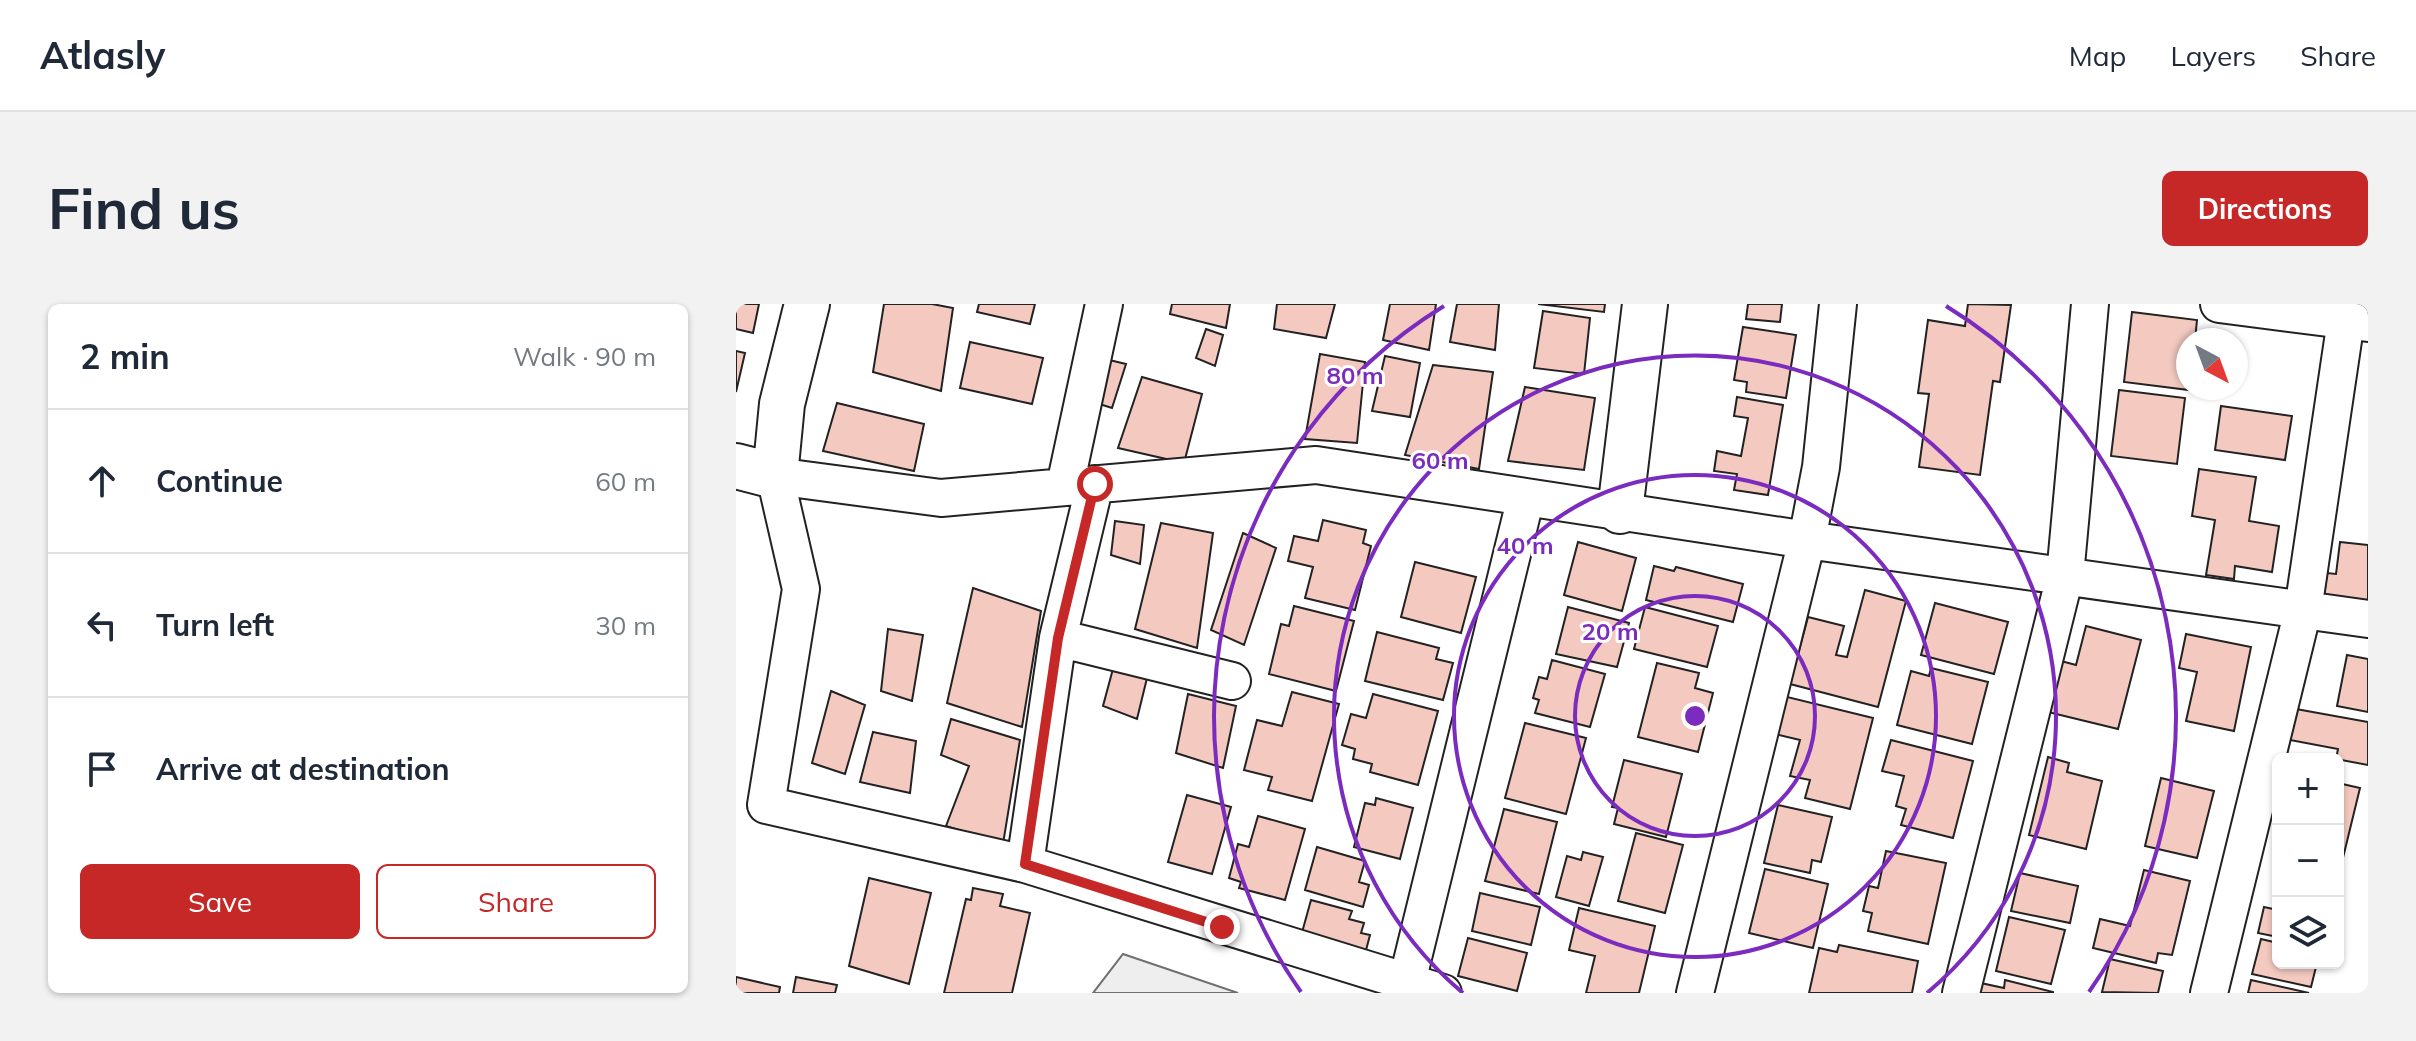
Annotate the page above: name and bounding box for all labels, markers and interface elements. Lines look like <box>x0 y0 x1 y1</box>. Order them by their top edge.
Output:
text: Atlasly <box>40 31 165 79</box>
text: Map <box>2069 38 2126 73</box>
text: Layers <box>2170 38 2256 73</box>
text: Share <box>2300 38 2376 73</box>
button: Directions <box>2162 171 2368 246</box>
text: Find us <box>48 173 240 243</box>
north arrow <box>2176 328 2248 400</box>
text: 2 min <box>80 335 170 378</box>
text: Walk · 90 m <box>513 340 656 373</box>
text: 80 m <box>1327 360 1383 390</box>
text: 60 m <box>1412 445 1468 475</box>
icon: ahead <box>80 459 124 503</box>
text: Continue <box>156 462 283 500</box>
text: 60 m <box>595 465 656 498</box>
route start <box>1077 466 1113 502</box>
text: 40 m <box>1497 530 1553 560</box>
icon: left <box>80 603 124 647</box>
text: Turn left <box>156 606 274 644</box>
text: 30 m <box>595 609 656 642</box>
text: 20 m <box>1582 616 1638 646</box>
centre of rings <box>1681 702 1709 730</box>
icon: arrive <box>80 747 124 791</box>
text: Arrive at destination <box>156 750 450 788</box>
map controls <box>2272 753 2344 969</box>
button: + <box>2272 753 2344 825</box>
button: − <box>2272 825 2344 897</box>
button: Save <box>80 864 360 939</box>
button: Share <box>376 864 656 939</box>
button: layers <box>2272 897 2344 969</box>
route end <box>1204 909 1240 945</box>

